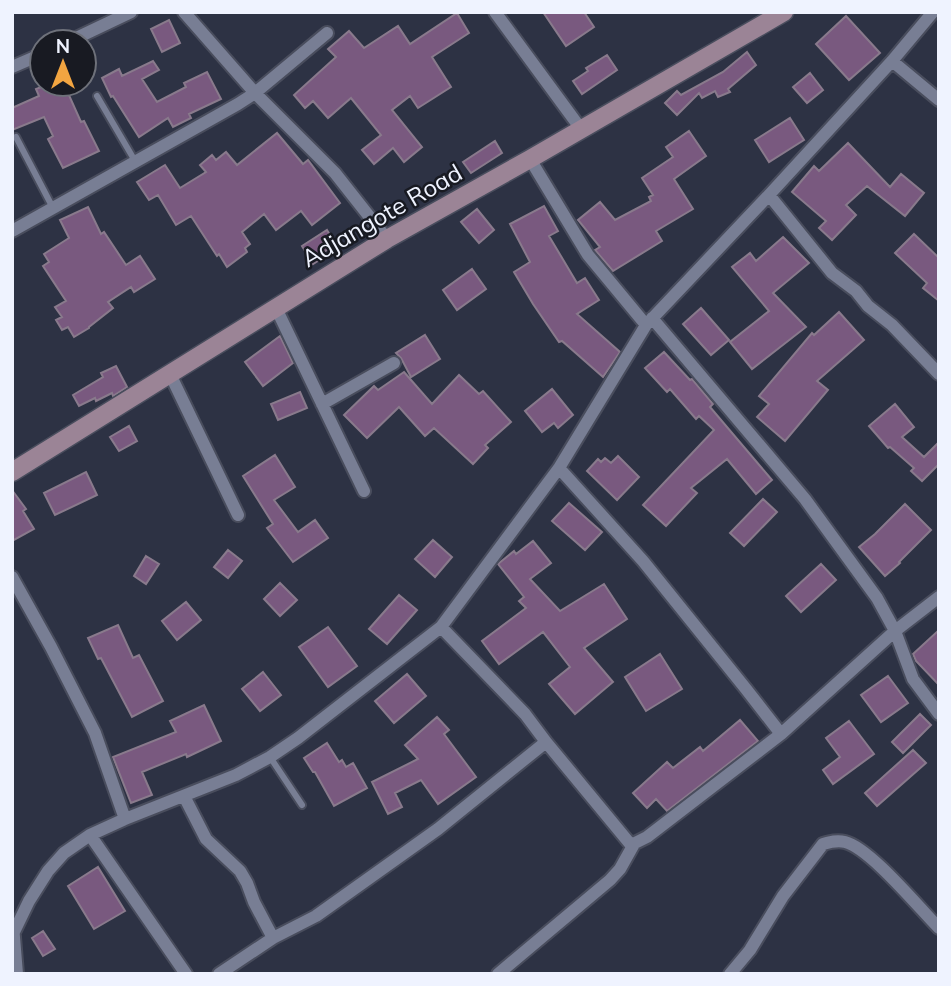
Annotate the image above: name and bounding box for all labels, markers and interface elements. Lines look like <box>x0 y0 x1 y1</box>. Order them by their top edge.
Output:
north arrow <box>28 28 98 98</box>
text: N <box>56 34 70 58</box>
street label: Adjangote Road <box>296 157 467 273</box>

